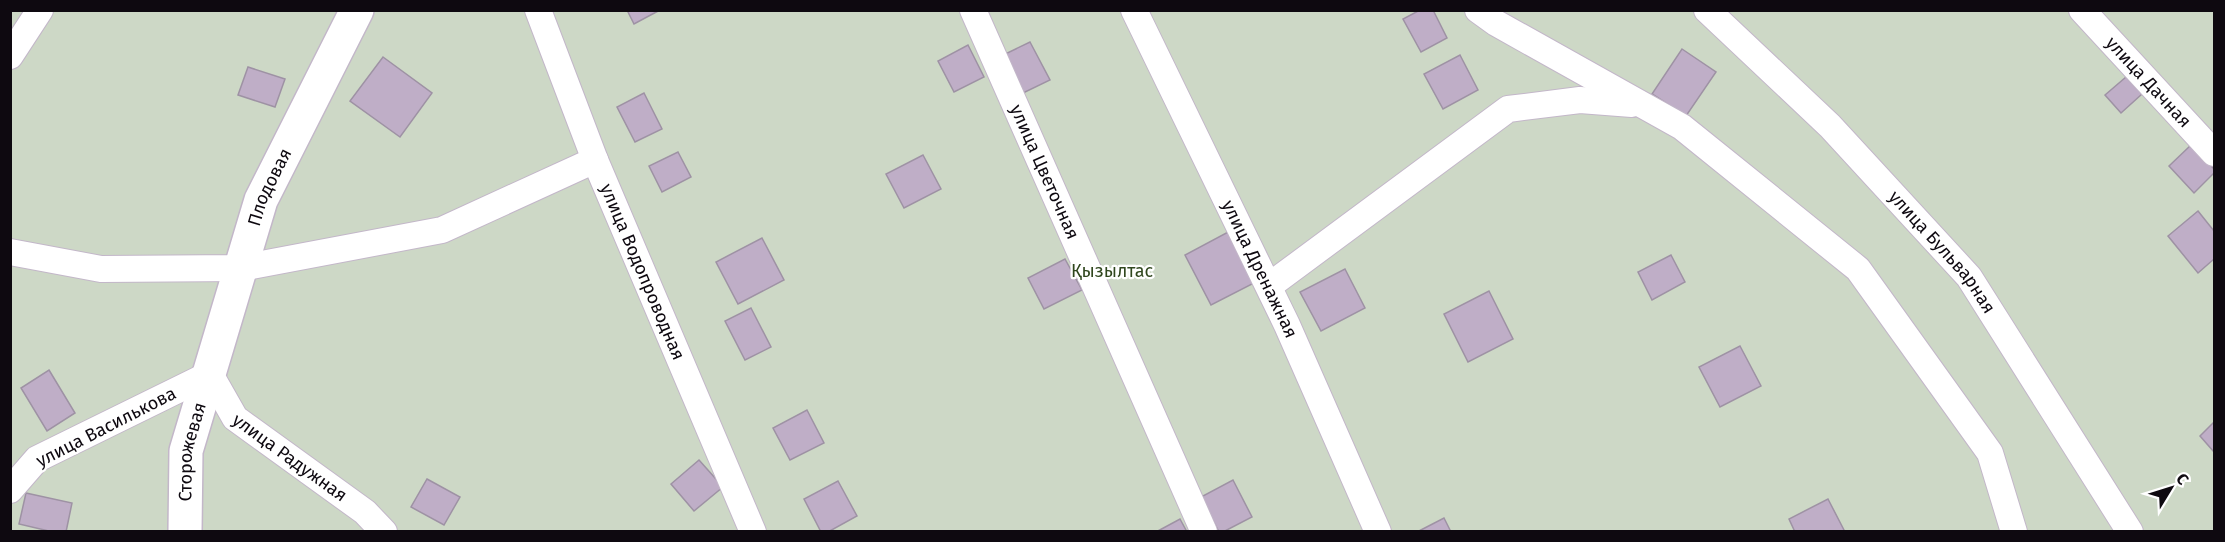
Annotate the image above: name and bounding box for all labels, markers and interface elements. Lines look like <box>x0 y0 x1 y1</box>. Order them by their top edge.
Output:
street label: улица Дачная <box>2101 32 2196 132</box>
street label: улица Цветочная <box>1005 101 1084 243</box>
street label: Плодовая <box>243 145 296 229</box>
street label: улица Водопроводная <box>595 180 690 363</box>
street label: улица Бульварная <box>1884 186 2000 318</box>
street label: улица Дренажная <box>1217 197 1302 341</box>
park label: Қызылтас <box>1071 260 1153 282</box>
street label: улица Василькова <box>32 382 180 472</box>
street label: Сторожевая <box>174 400 211 502</box>
street label: улица Радужная <box>228 409 351 506</box>
north arrow <box>2141 458 2201 518</box>
text: С <box>2172 470 2193 489</box>

